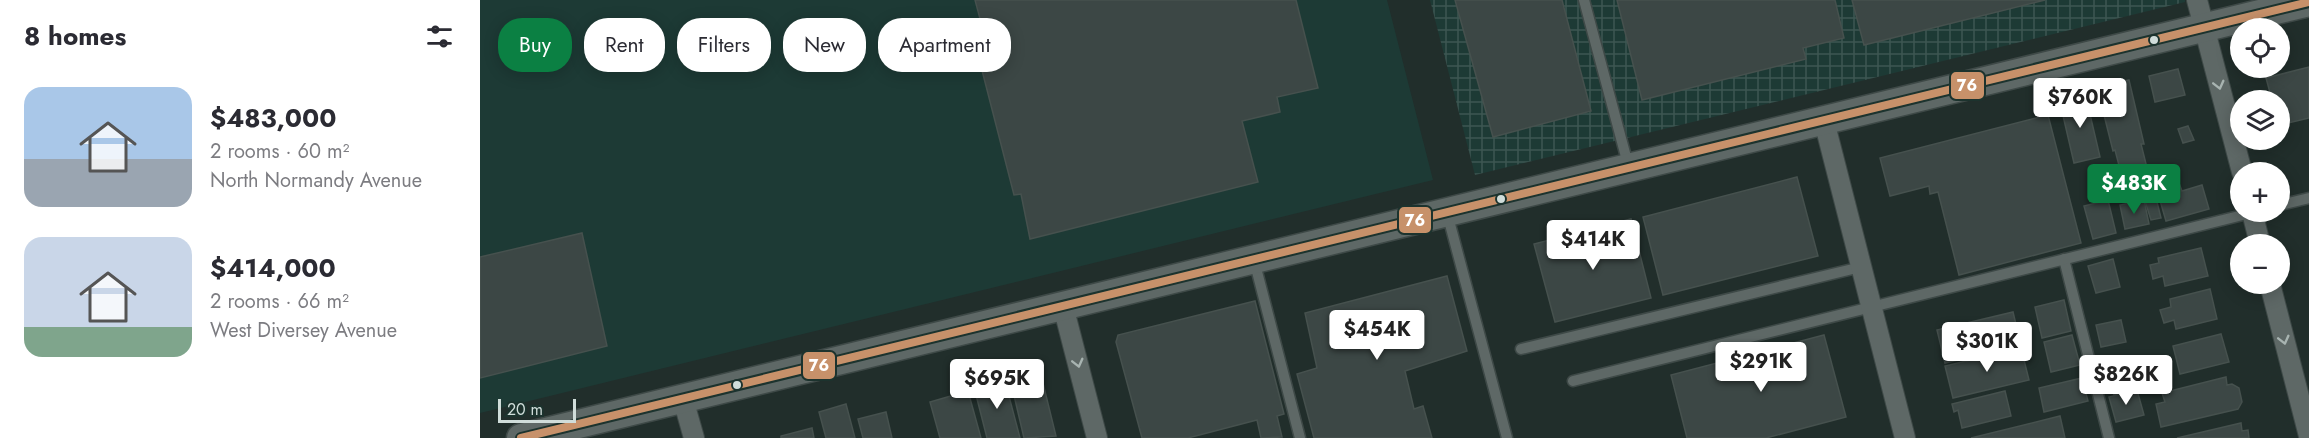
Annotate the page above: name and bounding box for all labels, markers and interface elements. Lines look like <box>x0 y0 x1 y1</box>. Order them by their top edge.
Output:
text: 8 homes <box>24 17 126 55</box>
chip: Buy <box>498 18 572 72</box>
chip: Rent <box>584 18 665 72</box>
chip: Filters <box>677 18 771 72</box>
chip: New <box>783 18 866 72</box>
chip: Apartment <box>878 18 1011 72</box>
map controls <box>2230 18 2290 294</box>
button: locate <box>2230 18 2290 78</box>
icon: filters <box>423 20 456 53</box>
unlabelled marker <box>2148 34 2160 46</box>
line badge: 76 <box>1950 71 1985 100</box>
text: 76 <box>1957 74 1977 97</box>
pin: $760K <box>2038 78 2122 129</box>
one-way arrow <box>2212 79 2224 90</box>
text: $760K <box>2047 83 2113 112</box>
button: layers <box>2230 90 2290 150</box>
text: $483,000 <box>210 99 336 137</box>
icon: home <box>72 111 144 183</box>
text: 2 rooms · 60 m² <box>210 137 349 166</box>
button: + <box>2230 162 2290 222</box>
pin: $483K <box>2092 164 2176 215</box>
text: North Normandy Avenue <box>210 166 422 195</box>
text: $483K <box>2101 169 2167 198</box>
unlabelled marker <box>1495 193 1507 205</box>
line badge: 76 <box>1398 206 1432 234</box>
text: 76 <box>1405 209 1425 232</box>
pin: $414K <box>1551 220 1635 271</box>
text: $414K <box>1561 225 1625 254</box>
button: − <box>2230 234 2290 294</box>
text: $414,000 <box>210 249 336 287</box>
icon: home <box>72 261 144 333</box>
text: 2 rooms · 66 m² <box>210 287 349 316</box>
pin: $454K <box>1335 310 1419 361</box>
text: $454K <box>1343 315 1411 344</box>
text: West Diversey Avenue <box>210 316 397 345</box>
pin: $301K <box>1945 322 2029 373</box>
text: $301K <box>1956 327 2018 356</box>
one-way arrow <box>2277 335 2290 345</box>
pin: $291K <box>1719 342 1803 393</box>
text: $291K <box>1729 347 1793 376</box>
line badge: 76 <box>802 351 836 380</box>
text: 76 <box>809 354 829 377</box>
pin: $826K <box>2084 355 2168 406</box>
one-way arrow <box>1070 358 1083 368</box>
pin: $695K <box>955 359 1039 410</box>
text: $826K <box>2093 360 2159 389</box>
text: $695K <box>964 364 1030 393</box>
unlabelled marker <box>731 379 743 391</box>
scale bar <box>498 396 576 424</box>
text: 20 m <box>507 398 543 421</box>

